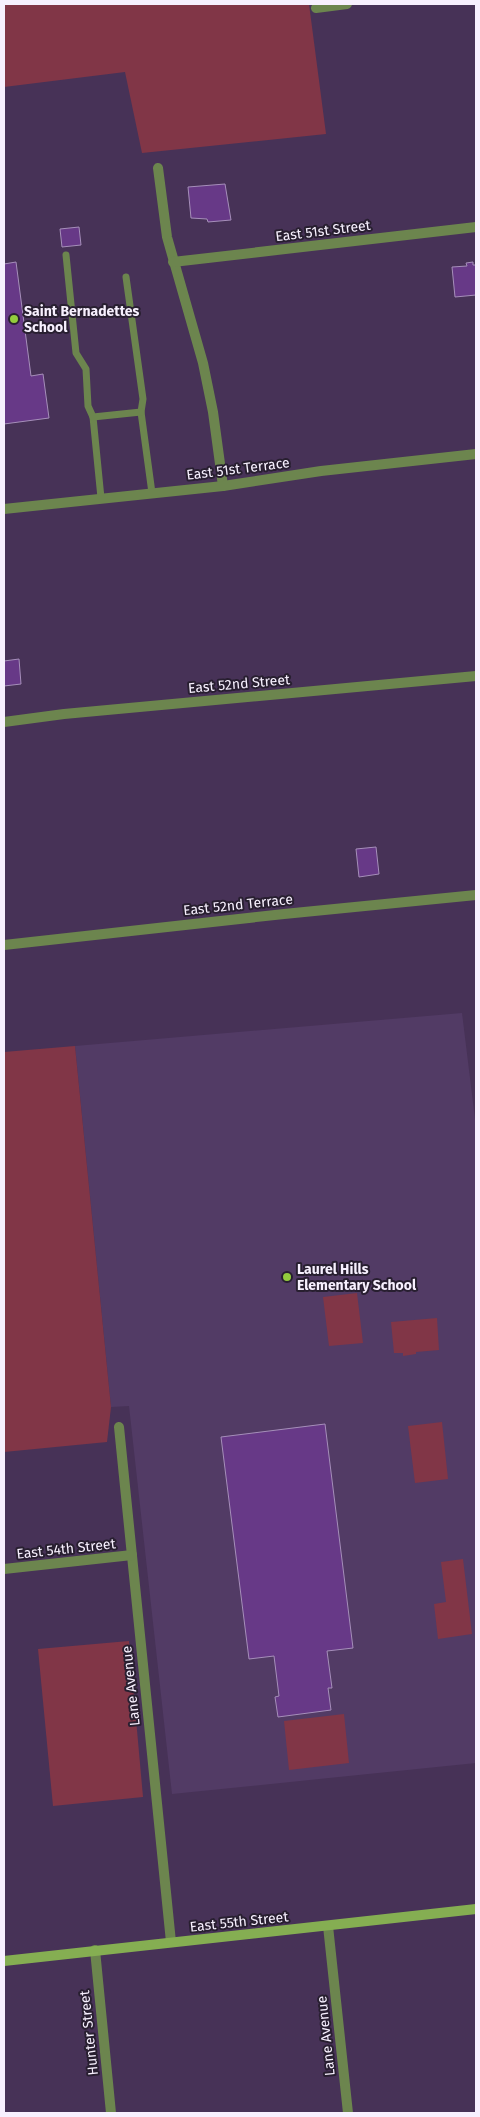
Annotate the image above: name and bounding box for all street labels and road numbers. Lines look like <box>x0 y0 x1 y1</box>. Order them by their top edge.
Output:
street label: East 51st Street <box>274 217 372 245</box>
street label: East 51st Terrace <box>185 454 291 484</box>
street label: East 52nd Street <box>187 671 292 697</box>
street label: East 52nd Terrace <box>182 891 294 919</box>
street label: East 54th Street <box>16 1535 117 1563</box>
street label: Lane Avenue <box>118 1645 144 1727</box>
street label: East 55th Street <box>189 1908 290 1936</box>
street label: Hunter Street <box>76 1989 102 2076</box>
street label: Lane Avenue <box>313 1995 339 2077</box>

